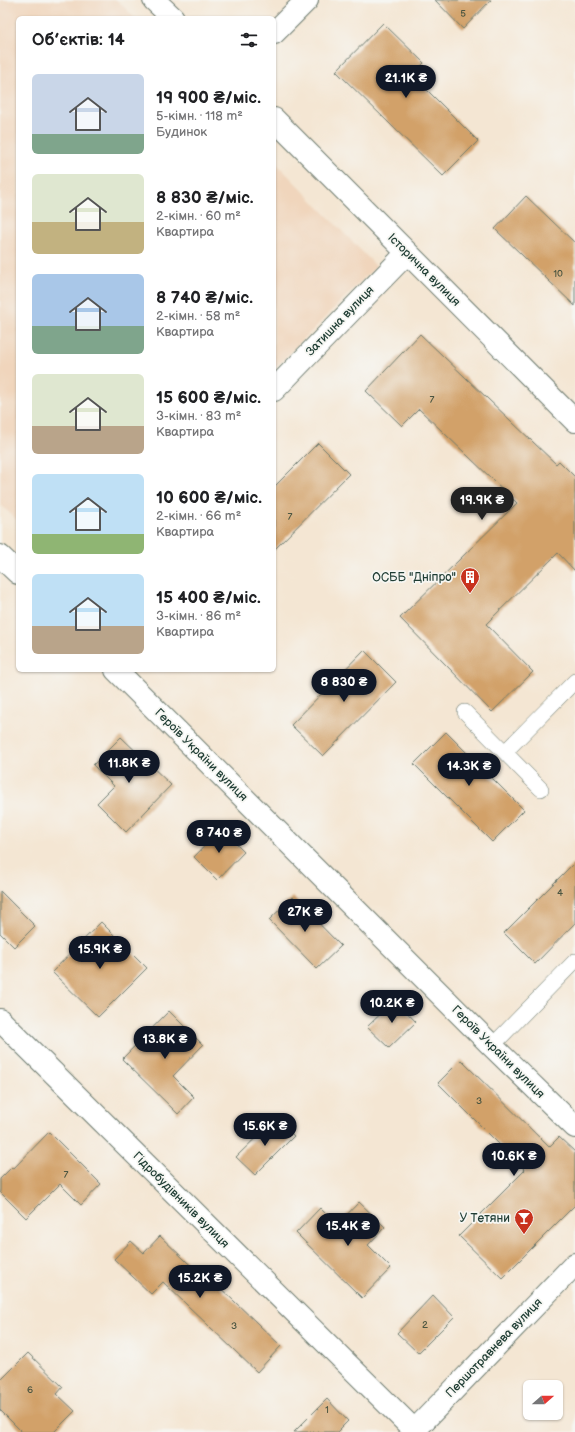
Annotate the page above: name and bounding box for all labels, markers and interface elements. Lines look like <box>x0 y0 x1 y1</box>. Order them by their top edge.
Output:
house number: 5 <box>460 8 466 20</box>
icon: filters <box>238 29 260 51</box>
text: Об’єктів: 14 <box>32 30 125 50</box>
pin: 21.1K ₴ <box>369 65 443 99</box>
text: 21.1K ₴ <box>385 70 427 86</box>
text: 19 900 ₴/міс. <box>156 88 261 108</box>
icon: home <box>64 90 112 138</box>
text: 5-кімн. · 118 m² <box>156 108 243 124</box>
text: Будинок <box>156 124 207 140</box>
text: 8 830 ₴/міс. <box>156 188 254 208</box>
icon: home <box>64 190 112 238</box>
text: 2-кімн. · 60 m² <box>156 208 241 224</box>
text: Квартира <box>156 224 214 240</box>
street label: Історична вулиця <box>384 230 464 310</box>
house number: 10 <box>553 268 563 280</box>
street label: Затишна вулиця <box>303 283 378 359</box>
text: 8 740 ₴/міс. <box>156 288 253 308</box>
icon: home <box>64 290 112 338</box>
text: 2-кімн. · 58 m² <box>156 308 240 324</box>
text: Квартира <box>156 324 214 340</box>
text: 15 600 ₴/міс. <box>156 388 261 408</box>
icon: home <box>64 390 112 438</box>
house number: 7 <box>430 394 435 406</box>
text: 3-кімн. · 83 m² <box>156 408 241 424</box>
text: Квартира <box>156 424 214 440</box>
pin: 19.9K ₴ <box>445 487 519 521</box>
text: 10 600 ₴/міс. <box>156 488 262 508</box>
icon: home <box>64 490 112 538</box>
text: 19.9K ₴ <box>460 492 504 508</box>
text: 2-кімн. · 66 m² <box>156 508 241 524</box>
house number: 7 <box>288 511 293 523</box>
text: Квартира <box>156 524 214 540</box>
building icon: ОСББ "Днiпро" <box>459 566 481 594</box>
place label: ОСББ "Днiпро" <box>372 570 456 585</box>
text: 15 400 ₴/міс. <box>156 588 261 608</box>
icon: home <box>64 590 112 638</box>
text: 3-кімн. · 86 m² <box>156 608 241 624</box>
text: Квартира <box>156 624 214 640</box>
pin: 8 830 ₴ <box>307 669 381 703</box>
text: 8 830 ₴ <box>320 674 368 690</box>
street label: Героїв України вулиця <box>151 705 251 805</box>
pin: 11.8K ₴ <box>92 750 166 784</box>
pin: 14.3K ₴ <box>432 753 506 787</box>
text: 11.8K ₴ <box>108 755 150 771</box>
text: 14.3K ₴ <box>447 758 491 774</box>
pin: 8 740 ₴ <box>182 820 256 854</box>
text: 8 740 ₴ <box>196 825 242 841</box>
house number: 4 <box>557 887 563 899</box>
pin: 27K ₴ <box>277 899 333 933</box>
text: 27K ₴ <box>287 904 323 920</box>
pin: 15.9K ₴ <box>63 936 137 970</box>
text: 15.9K ₴ <box>78 941 122 957</box>
pin: 10.2K ₴ <box>355 990 429 1024</box>
text: 10.2K ₴ <box>369 995 415 1011</box>
street label: Героїв України вулиця <box>448 1002 548 1102</box>
pin: 13.8K ₴ <box>128 1026 202 1060</box>
text: 13.8K ₴ <box>143 1031 187 1047</box>
house number: 3 <box>476 1095 482 1107</box>
pin: 15.6K ₴ <box>228 1113 302 1147</box>
text: 15.6K ₴ <box>243 1118 287 1134</box>
pin: 10.6K ₴ <box>477 1143 551 1177</box>
text: 10.6K ₴ <box>491 1148 537 1164</box>
street label: Гідробудівників вулиця <box>130 1149 232 1251</box>
house number: 7 <box>64 1169 69 1181</box>
bar icon: У Тетяни <box>513 1207 535 1235</box>
place label: У Тетяни <box>460 1211 510 1226</box>
pin: 15.4K ₴ <box>311 1213 385 1247</box>
text: 15.4K ₴ <box>326 1218 370 1234</box>
pin: 15.2K ₴ <box>163 1265 237 1299</box>
text: 15.2K ₴ <box>178 1270 222 1286</box>
street label: Першотравнева вулиця <box>443 1295 546 1401</box>
house number: 2 <box>422 1319 428 1331</box>
house number: 3 <box>231 1320 237 1332</box>
north arrow <box>523 1380 563 1420</box>
map controls <box>523 1380 563 1420</box>
house number: 6 <box>27 1384 33 1396</box>
house number: 1 <box>325 1404 329 1416</box>

